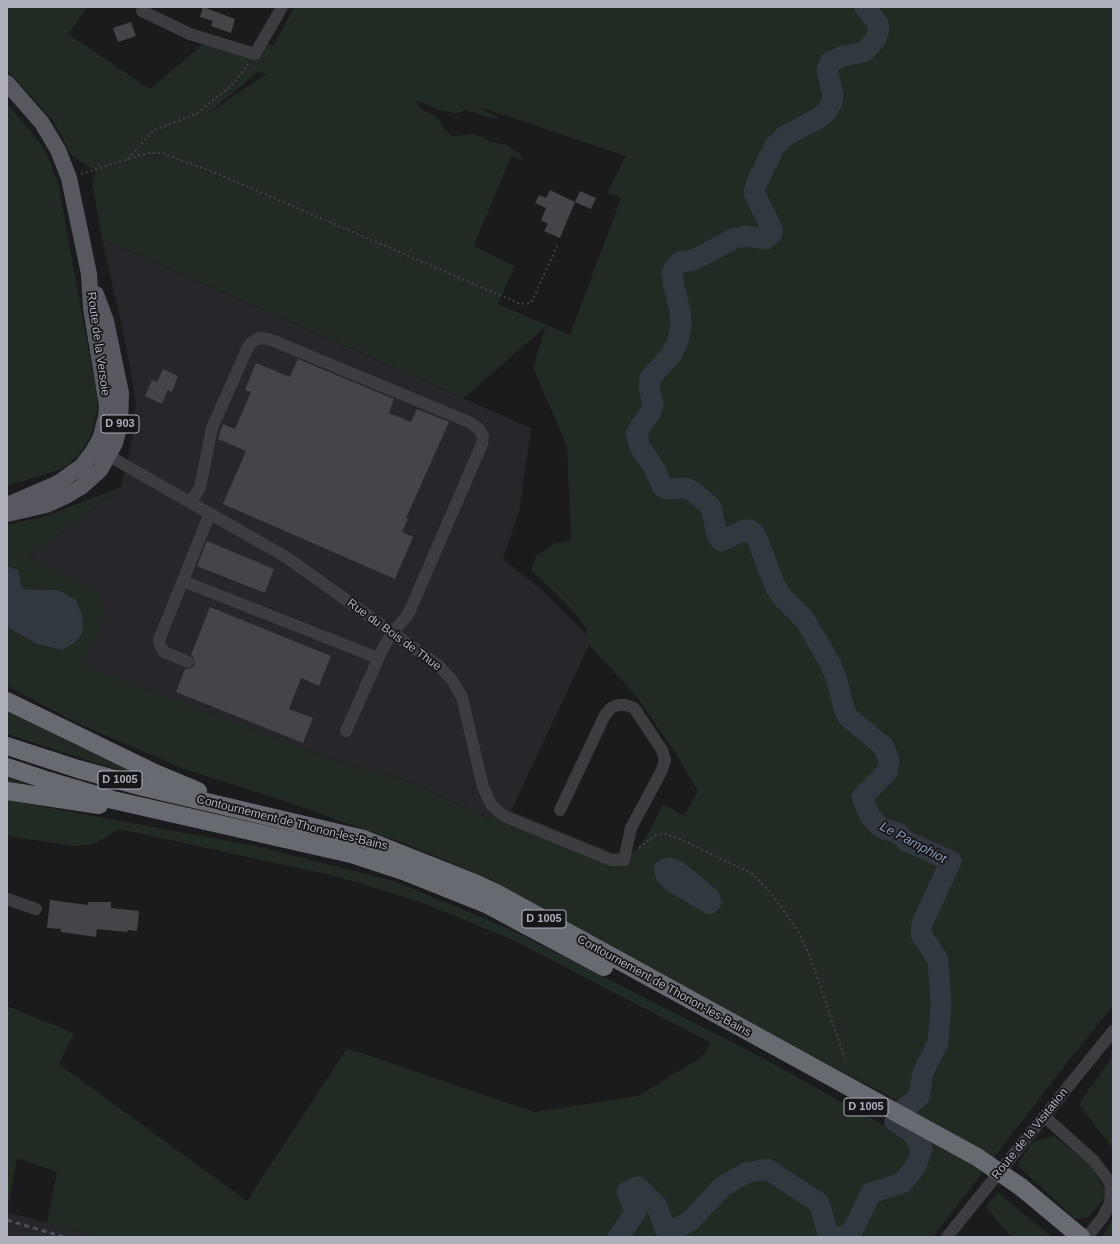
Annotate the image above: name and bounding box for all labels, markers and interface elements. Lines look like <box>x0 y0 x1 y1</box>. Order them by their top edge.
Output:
street label: Route de la Versoie <box>84 291 112 397</box>
road number: D 903 <box>101 415 139 433</box>
street label: Rue du Bois de Thue <box>344 596 444 674</box>
road number: D 1005 <box>98 771 142 789</box>
street label: Contournement de Thonon-les-Bains <box>195 792 389 854</box>
water label: Le Pamphiot <box>877 819 949 867</box>
road number: D 1005 <box>522 910 566 928</box>
street label: Contournement de Thonon-les-Bains <box>574 932 754 1040</box>
street label: Route de la Visitation <box>989 1085 1071 1183</box>
road number: D 1005 <box>844 1098 888 1116</box>

